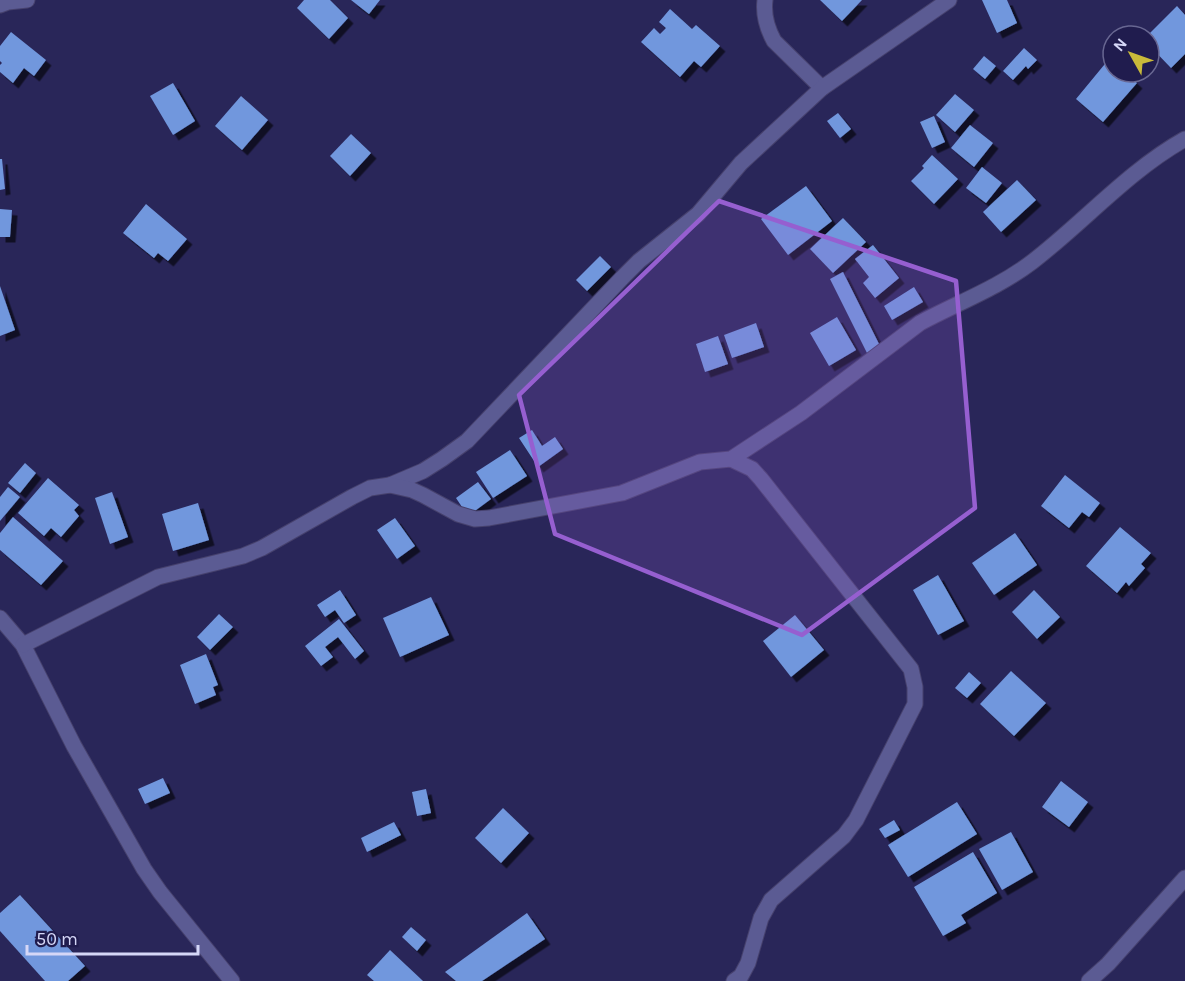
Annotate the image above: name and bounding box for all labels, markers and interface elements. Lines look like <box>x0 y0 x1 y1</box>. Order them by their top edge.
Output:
north arrow <box>1101 24 1161 84</box>
text: N <box>1109 34 1131 55</box>
scale bar <box>27 918 198 956</box>
text: 50 m <box>36 928 78 950</box>

